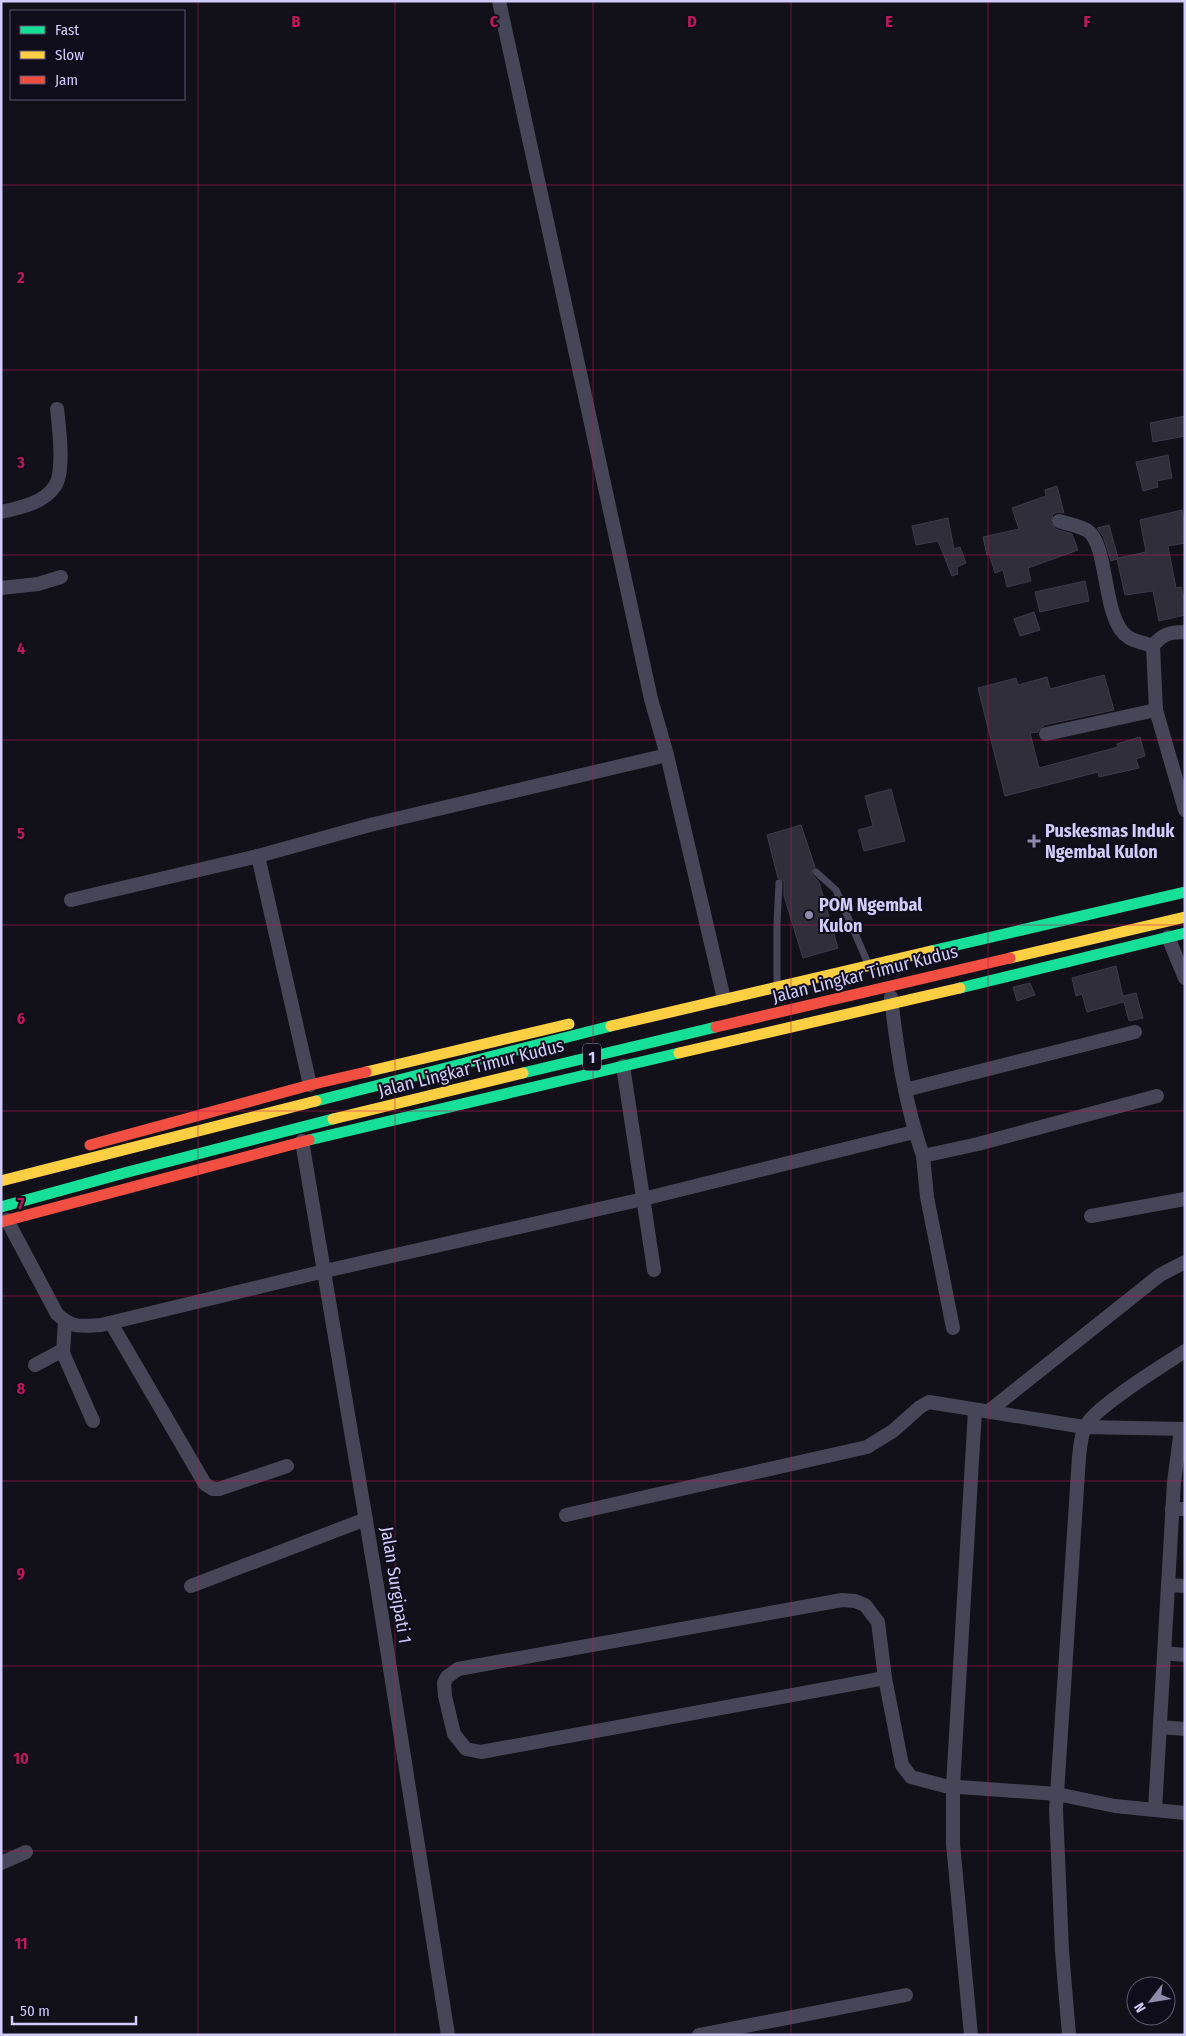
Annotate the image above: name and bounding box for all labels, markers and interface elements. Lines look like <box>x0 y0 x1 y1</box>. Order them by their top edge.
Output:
legend <box>10 10 185 100</box>
text: B <box>292 12 301 31</box>
text: C <box>490 12 499 31</box>
text: D <box>687 12 697 31</box>
text: E <box>885 12 893 31</box>
text: F <box>1083 12 1091 31</box>
text: Fast <box>55 21 79 39</box>
text: Slow <box>55 46 84 64</box>
text: Jam <box>55 71 78 89</box>
text: 2 <box>16 268 25 287</box>
text: 3 <box>16 453 25 472</box>
text: 4 <box>17 639 25 658</box>
place label: Puskesmas Induk Ngembal Kulon <box>1045 820 1175 863</box>
text: 5 <box>17 824 25 843</box>
marker: Puskesmas Induk Ngembal Kulon <box>1027 834 1041 848</box>
place label: POM Ngembal Kulon <box>819 894 922 937</box>
marker: POM Ngembal Kulon <box>803 909 815 921</box>
street label: Jalan Lingkar Timur Kudus <box>770 940 961 1008</box>
text: 6 <box>17 1009 25 1028</box>
street label: Jalan Lingkar Timur Kudus <box>376 1034 567 1102</box>
road number: 1 <box>583 1044 601 1070</box>
text: 7 <box>18 1194 25 1213</box>
text: 8 <box>17 1379 26 1398</box>
street label: Jalan Surgipati 1 <box>376 1525 416 1645</box>
text: 9 <box>17 1564 25 1583</box>
text: 10 <box>13 1749 29 1768</box>
text: 11 <box>14 1934 28 1953</box>
north arrow <box>1126 1976 1176 2026</box>
scale bar <box>12 1994 136 2026</box>
text: N <box>1131 1999 1150 2015</box>
text: 50 m <box>20 2002 50 2020</box>

